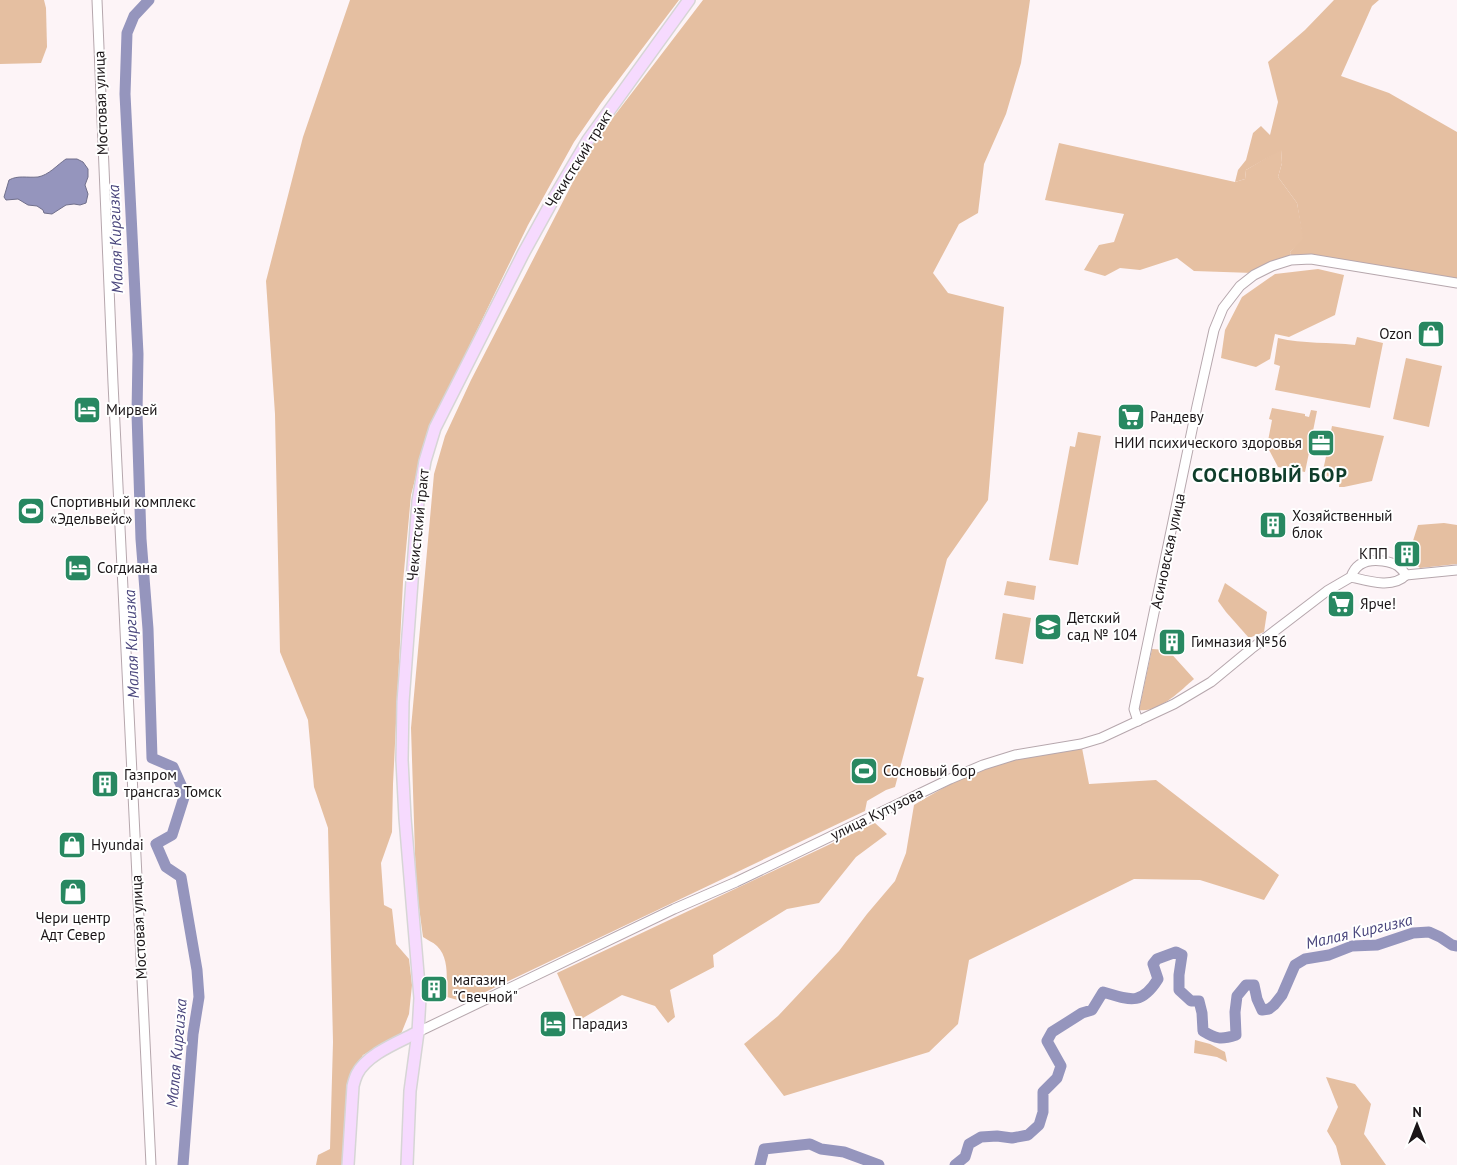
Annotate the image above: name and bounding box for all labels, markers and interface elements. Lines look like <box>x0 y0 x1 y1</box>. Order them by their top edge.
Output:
street label: Мостовая улица <box>89 50 112 156</box>
street label: Чекистский тракт <box>541 106 617 212</box>
water label: Малая Киргизка <box>103 184 127 294</box>
shop icon: Ozon <box>1416 319 1446 349</box>
place label: Ozon <box>1379 324 1412 343</box>
hotel icon: Мирвей <box>72 395 102 425</box>
place label: Мирвей <box>106 400 157 419</box>
supermarket icon: Рандеву <box>1116 402 1146 432</box>
place label: Рандеву <box>1150 407 1204 426</box>
office icon: НИИ психического здоровья <box>1306 428 1336 458</box>
place label: НИИ психического здоровья <box>1114 433 1302 452</box>
district label: СОСНОВЫЙ БОР <box>1192 462 1348 488</box>
street label: Чекистский тракт <box>402 468 433 582</box>
street label: Асиновская улица <box>1146 491 1189 611</box>
place label: Спортивный комплекс «Эдельвейс» <box>50 492 196 528</box>
sports icon: Спортивный комплекс «Эдельвейс» <box>16 496 46 526</box>
place label: Хозяйственный блок <box>1292 506 1393 542</box>
building icon: Хозяйственный блок <box>1258 510 1288 540</box>
building icon: КПП <box>1392 539 1422 569</box>
place label: КПП <box>1359 544 1388 563</box>
hotel icon: Согдиана <box>63 553 93 583</box>
place label: Согдиана <box>97 558 158 577</box>
water label: Малая Киргизка <box>119 589 143 699</box>
supermarket icon: Ярче! <box>1326 589 1356 619</box>
place label: Ярче! <box>1360 594 1396 613</box>
place label: Детский сад № 104 <box>1067 608 1137 644</box>
school or university icon: Детский сад № 104 <box>1033 612 1063 642</box>
building icon: Гимназия №56 <box>1157 627 1187 657</box>
place label: Гимназия №56 <box>1191 632 1287 651</box>
sports icon: Сосновый бор <box>849 756 879 786</box>
place label: Сосновый бор <box>883 761 976 780</box>
place label: Газпром трансгаз Томск <box>124 765 222 801</box>
building icon: Газпром трансгаз Томск <box>90 769 120 799</box>
street label: улица Кутузова <box>827 783 926 844</box>
shop icon: Hyundai <box>57 830 87 860</box>
place label: Hyundai <box>91 835 144 854</box>
street label: Мостовая улица <box>126 874 151 980</box>
shop icon: Чери центр Адт Север <box>58 877 88 907</box>
place label: Чери центр Адт Север <box>35 908 111 944</box>
water label: Малая Киргизка <box>1304 909 1414 953</box>
place label: магазин "Свечной" <box>453 970 518 1006</box>
building icon: магазин "Свечной" <box>419 974 449 1004</box>
water label: Малая Киргизка <box>161 998 191 1108</box>
hotel icon: Парадиз <box>538 1009 568 1039</box>
place label: Парадиз <box>572 1014 628 1033</box>
north arrow <box>1392 1100 1442 1150</box>
text: N <box>1412 1103 1422 1121</box>

